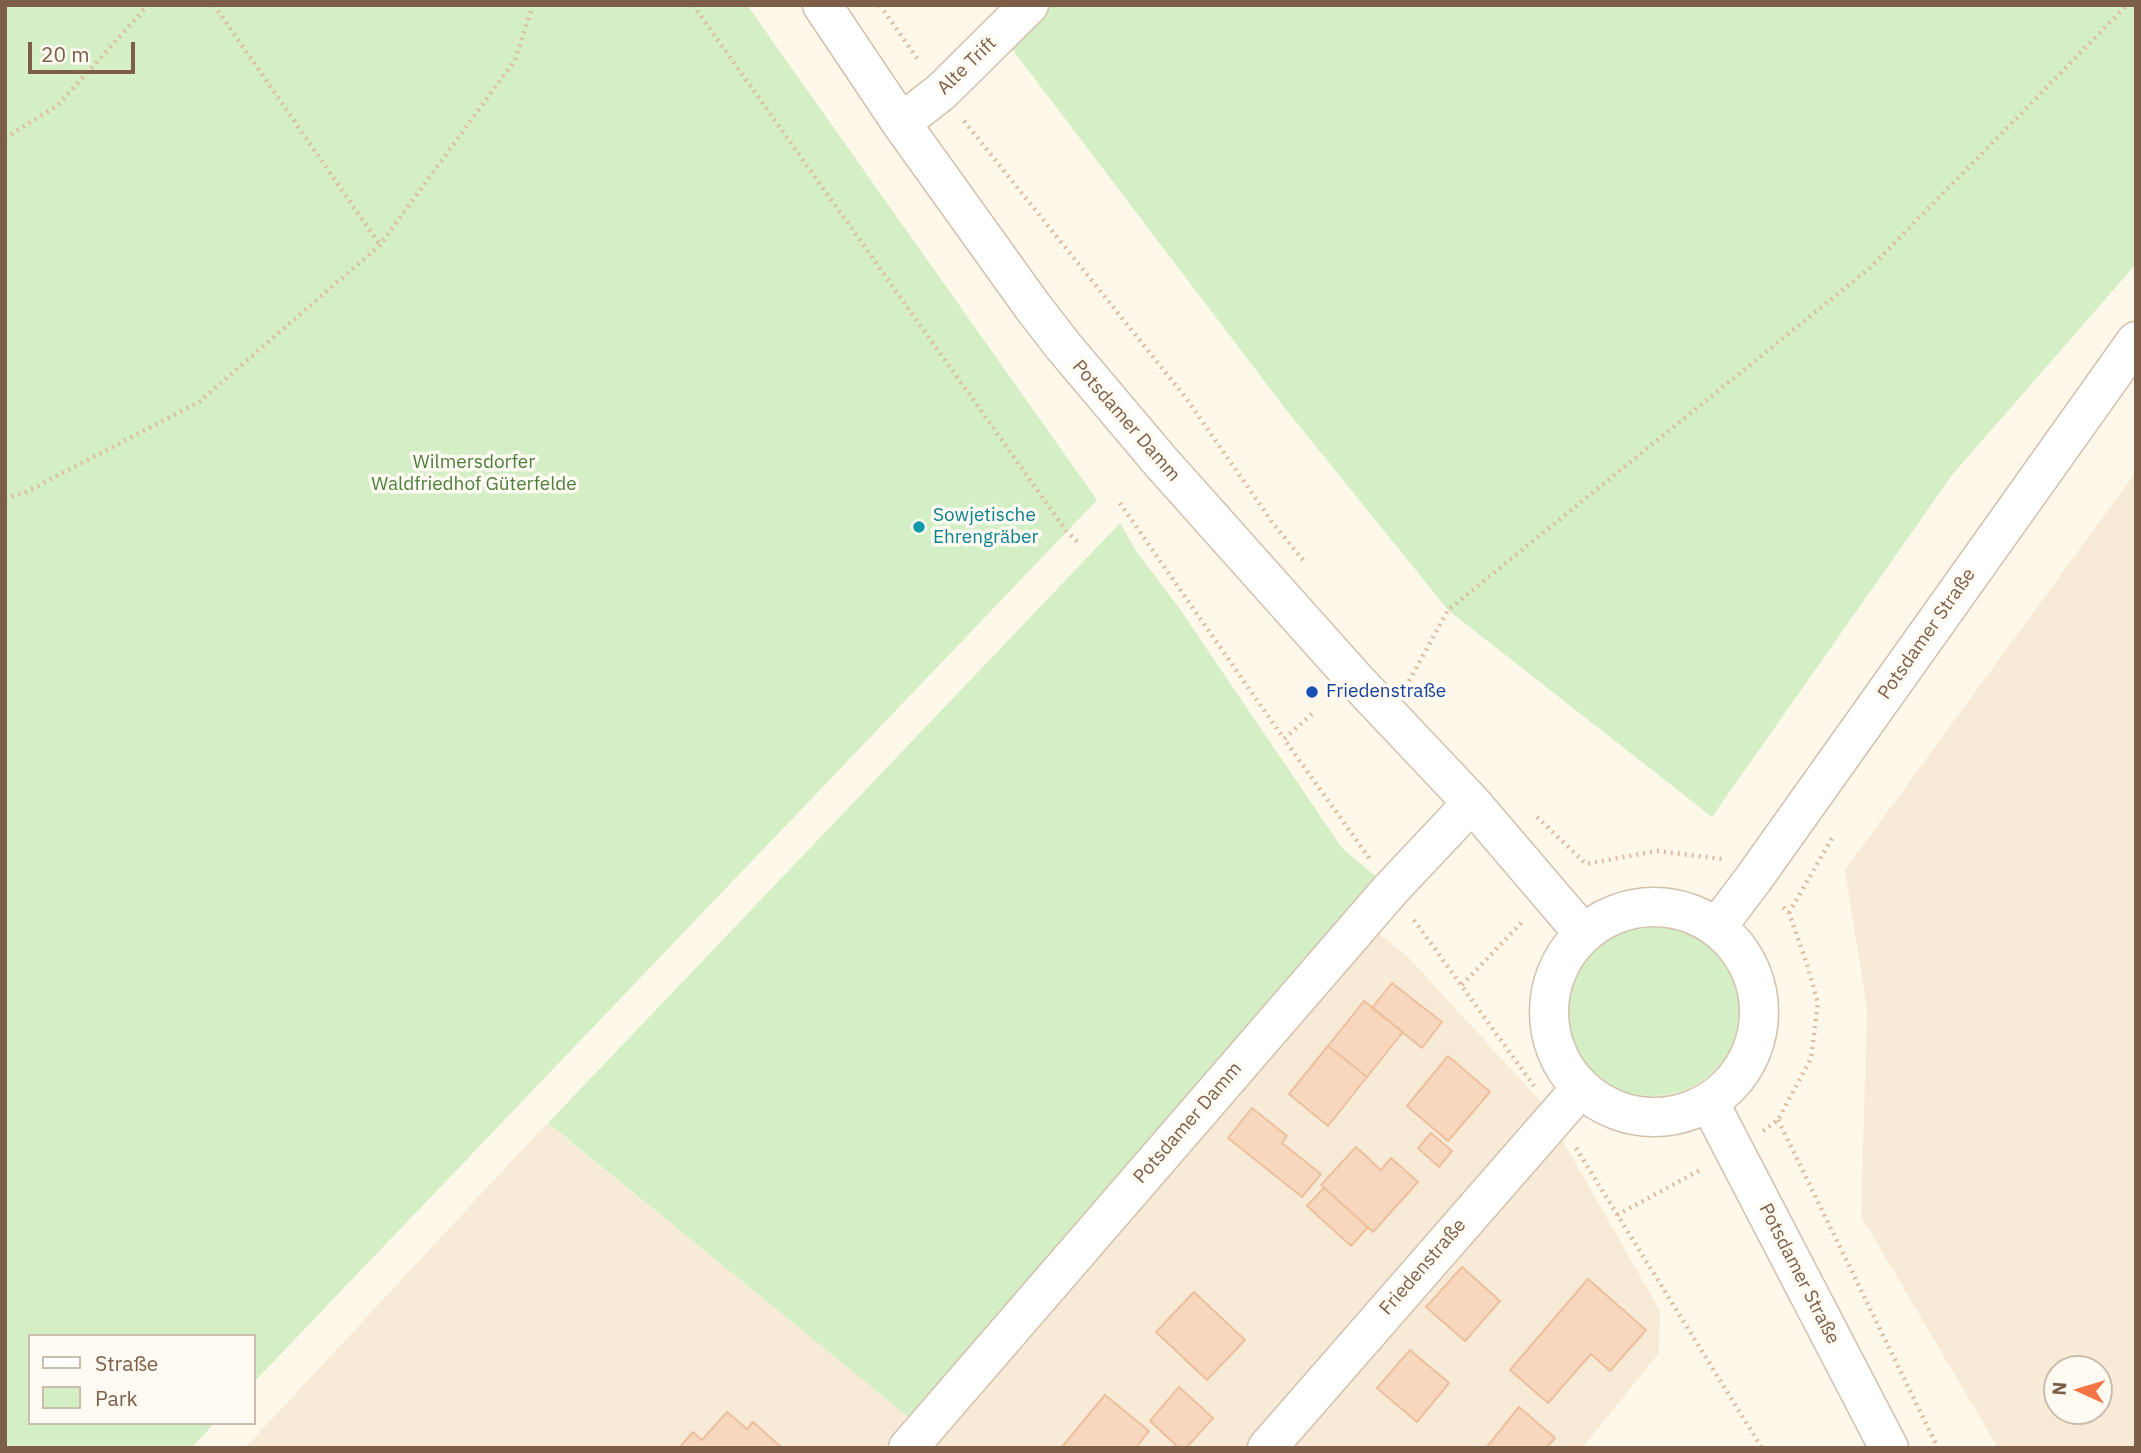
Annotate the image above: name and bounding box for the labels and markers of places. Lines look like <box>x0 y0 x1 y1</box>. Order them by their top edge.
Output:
place label: Sowjetische Ehrengräber <box>933 505 1038 549</box>
marker: Sowjetische Ehrengräber <box>911 519 927 535</box>
place label: Friedenstraße <box>1326 681 1446 703</box>
marker: Friedenstraße <box>1304 684 1320 700</box>

